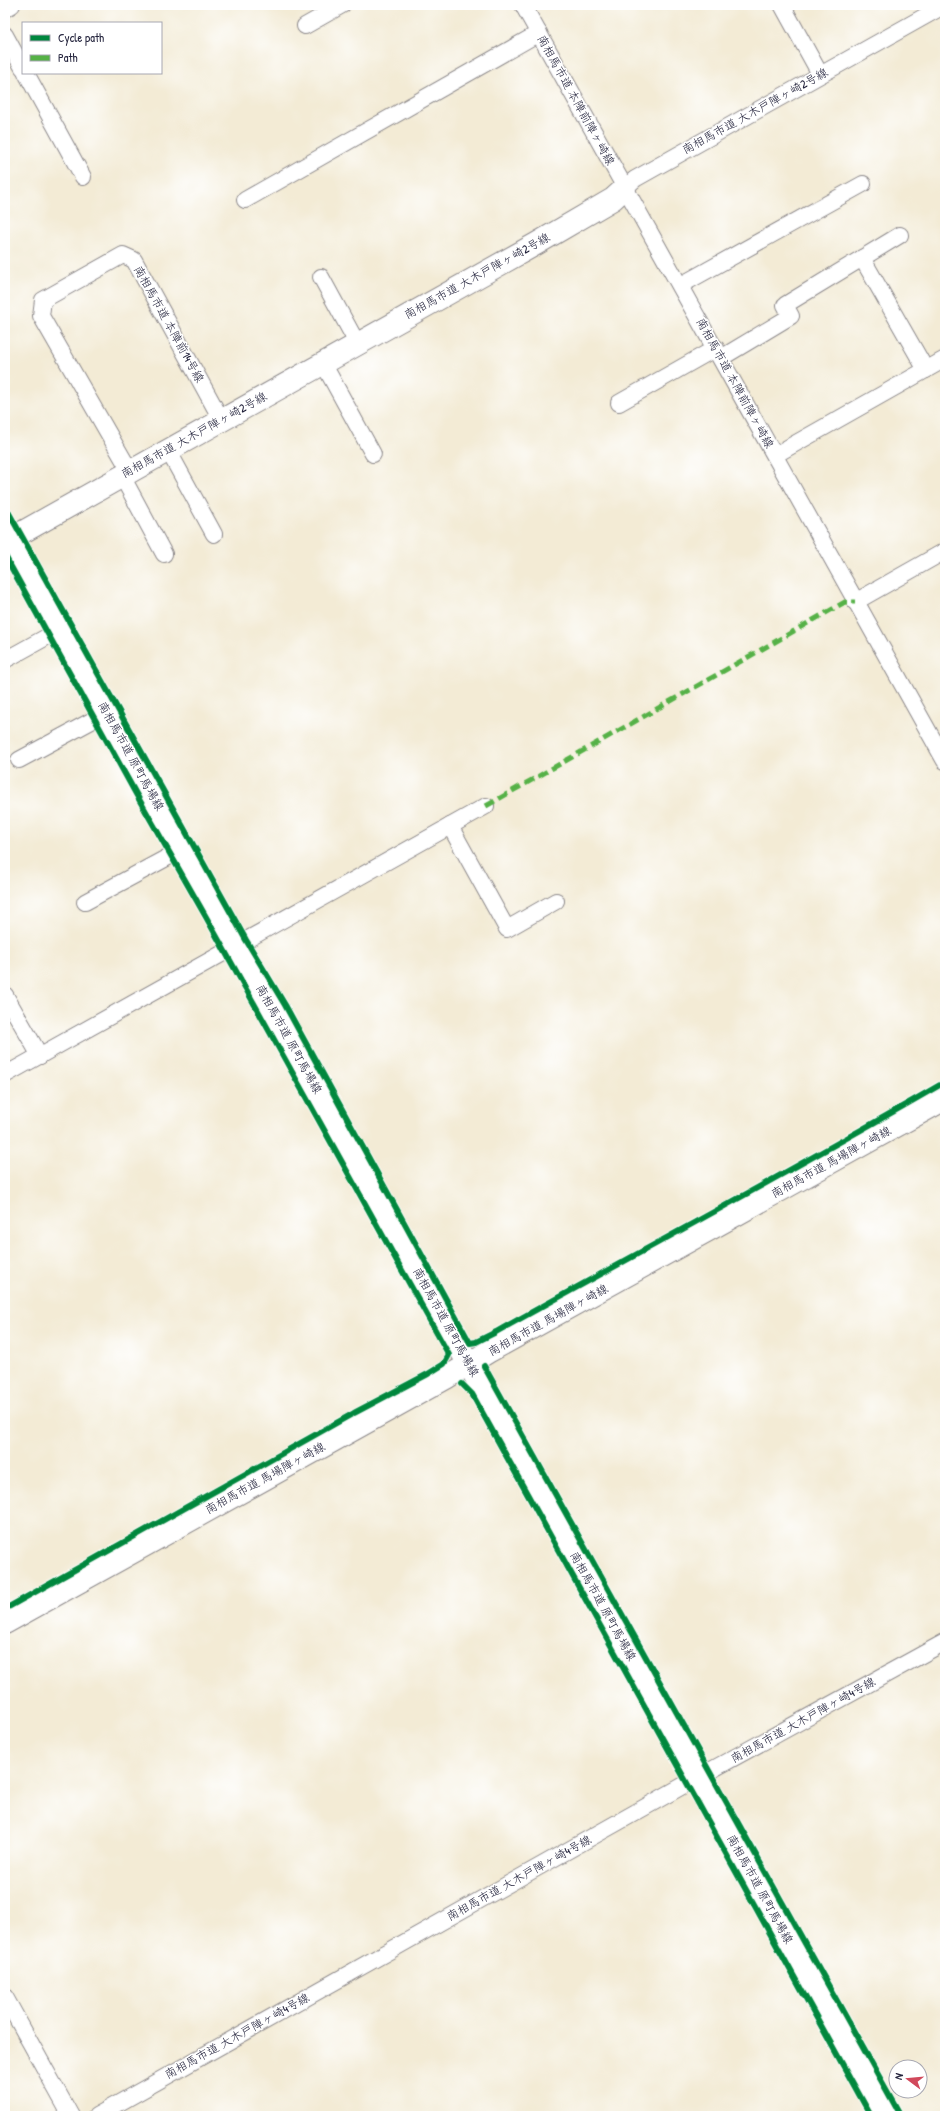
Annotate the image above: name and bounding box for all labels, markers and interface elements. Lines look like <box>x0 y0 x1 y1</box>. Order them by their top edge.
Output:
legend <box>22 22 162 74</box>
text: Cycle path <box>58 29 104 46</box>
street label: 南相馬市道 本陣前陣ヶ崎線 <box>533 31 619 168</box>
text: Path <box>58 49 78 66</box>
street label: 南相馬市道 大木戸陣ヶ崎2号線 <box>679 63 831 158</box>
street label: 南相馬市道 大木戸陣ヶ崎2号線 <box>401 228 553 323</box>
street label: 南相馬市道 本陣前14号線 <box>130 262 209 385</box>
street label: 南相馬市道 本陣前陣ヶ崎線 <box>692 314 778 451</box>
street label: 南相馬市道 大木戸陣ヶ崎2号線 <box>118 387 270 482</box>
street label: 南相馬市道 原町馬場線 <box>94 698 169 814</box>
street label: 南相馬市道 原町馬場線 <box>252 981 327 1097</box>
street label: 南相馬市道 馬場陣ヶ崎線 <box>768 1121 894 1202</box>
street label: 南相馬市道 原町馬場線 <box>409 1264 484 1380</box>
street label: 南相馬市道 馬場陣ヶ崎線 <box>485 1279 611 1360</box>
street label: 南相馬市道 馬場陣ヶ崎線 <box>202 1437 328 1518</box>
street label: 南相馬市道 原町馬場線 <box>566 1548 641 1664</box>
street label: 南相馬市道 大木戸陣ヶ崎4号線 <box>727 1673 878 1767</box>
street label: 南相馬市道 大木戸陣ヶ崎4号線 <box>443 1831 594 1925</box>
street label: 南相馬市道 原町馬場線 <box>723 1831 798 1947</box>
street label: 南相馬市道 大木戸陣ヶ崎4号線 <box>161 1989 312 2083</box>
north arrow <box>888 2059 928 2099</box>
text: N <box>891 2071 906 2081</box>

